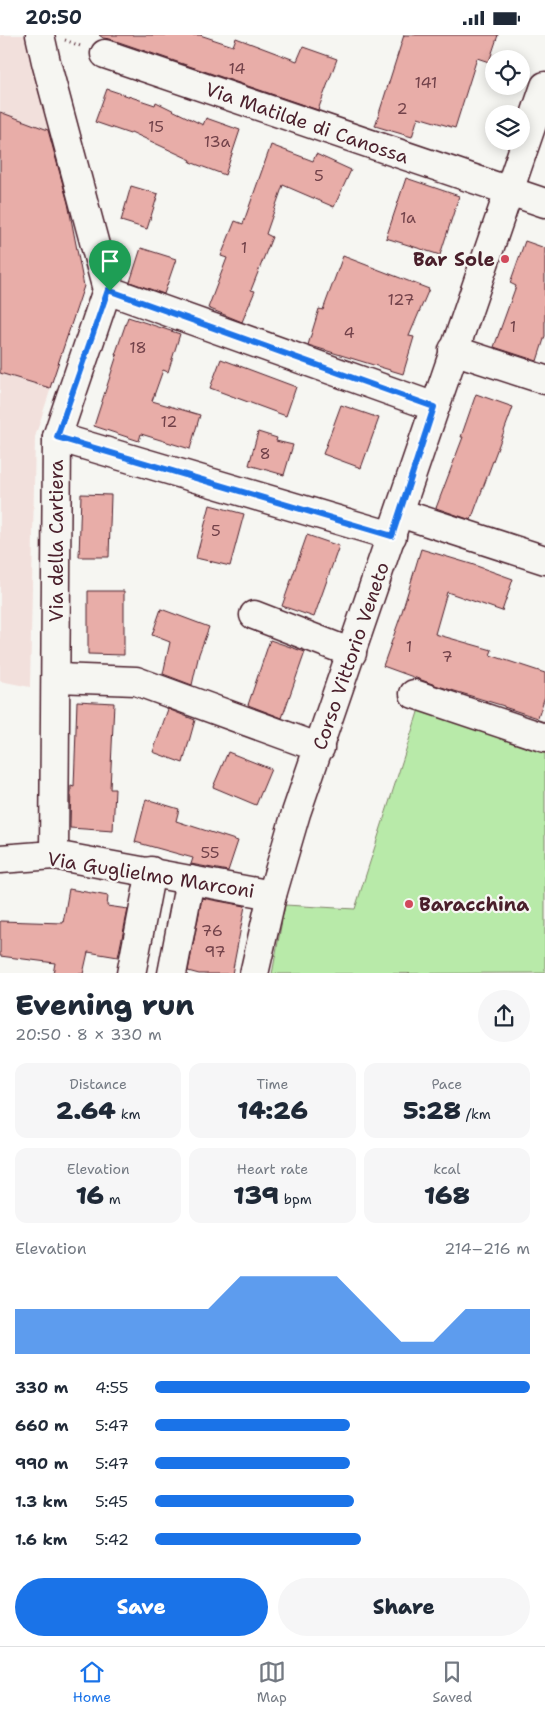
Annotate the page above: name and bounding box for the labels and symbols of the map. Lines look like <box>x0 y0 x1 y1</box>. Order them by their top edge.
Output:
house number: 14 <box>228 58 246 79</box>
house number: 141 <box>414 72 438 93</box>
street label: Via Matilde di Canossa <box>202 76 412 170</box>
house number: 2 <box>396 98 408 119</box>
house number: 15 <box>148 116 164 137</box>
house number: 13a <box>204 131 230 152</box>
house number: 5 <box>314 165 324 186</box>
house number: 1a <box>400 207 416 228</box>
house number: 1 <box>241 237 247 258</box>
pin <box>89 240 131 291</box>
place label: Bar Sole <box>413 247 495 272</box>
marker: Bar Sole <box>499 253 511 265</box>
house number: 127 <box>387 289 415 310</box>
house number: 1 <box>510 316 516 337</box>
house number: 4 <box>343 322 355 343</box>
house number: 18 <box>129 337 147 358</box>
house number: 12 <box>160 411 178 432</box>
house number: 8 <box>259 443 271 464</box>
street label: Via della Cartiera <box>44 460 69 622</box>
house number: 5 <box>211 520 221 541</box>
street label: Corso Vittorio Veneto <box>307 559 395 753</box>
house number: 1 <box>406 636 412 657</box>
house number: 7 <box>441 646 453 667</box>
house number: 55 <box>200 842 220 863</box>
street label: Via Guglielmo Marconi <box>46 846 256 904</box>
place label: Baracchina <box>419 892 529 917</box>
marker: Baracchina <box>403 898 415 910</box>
house number: 76 <box>201 920 223 941</box>
house number: 97 <box>204 941 226 962</box>

